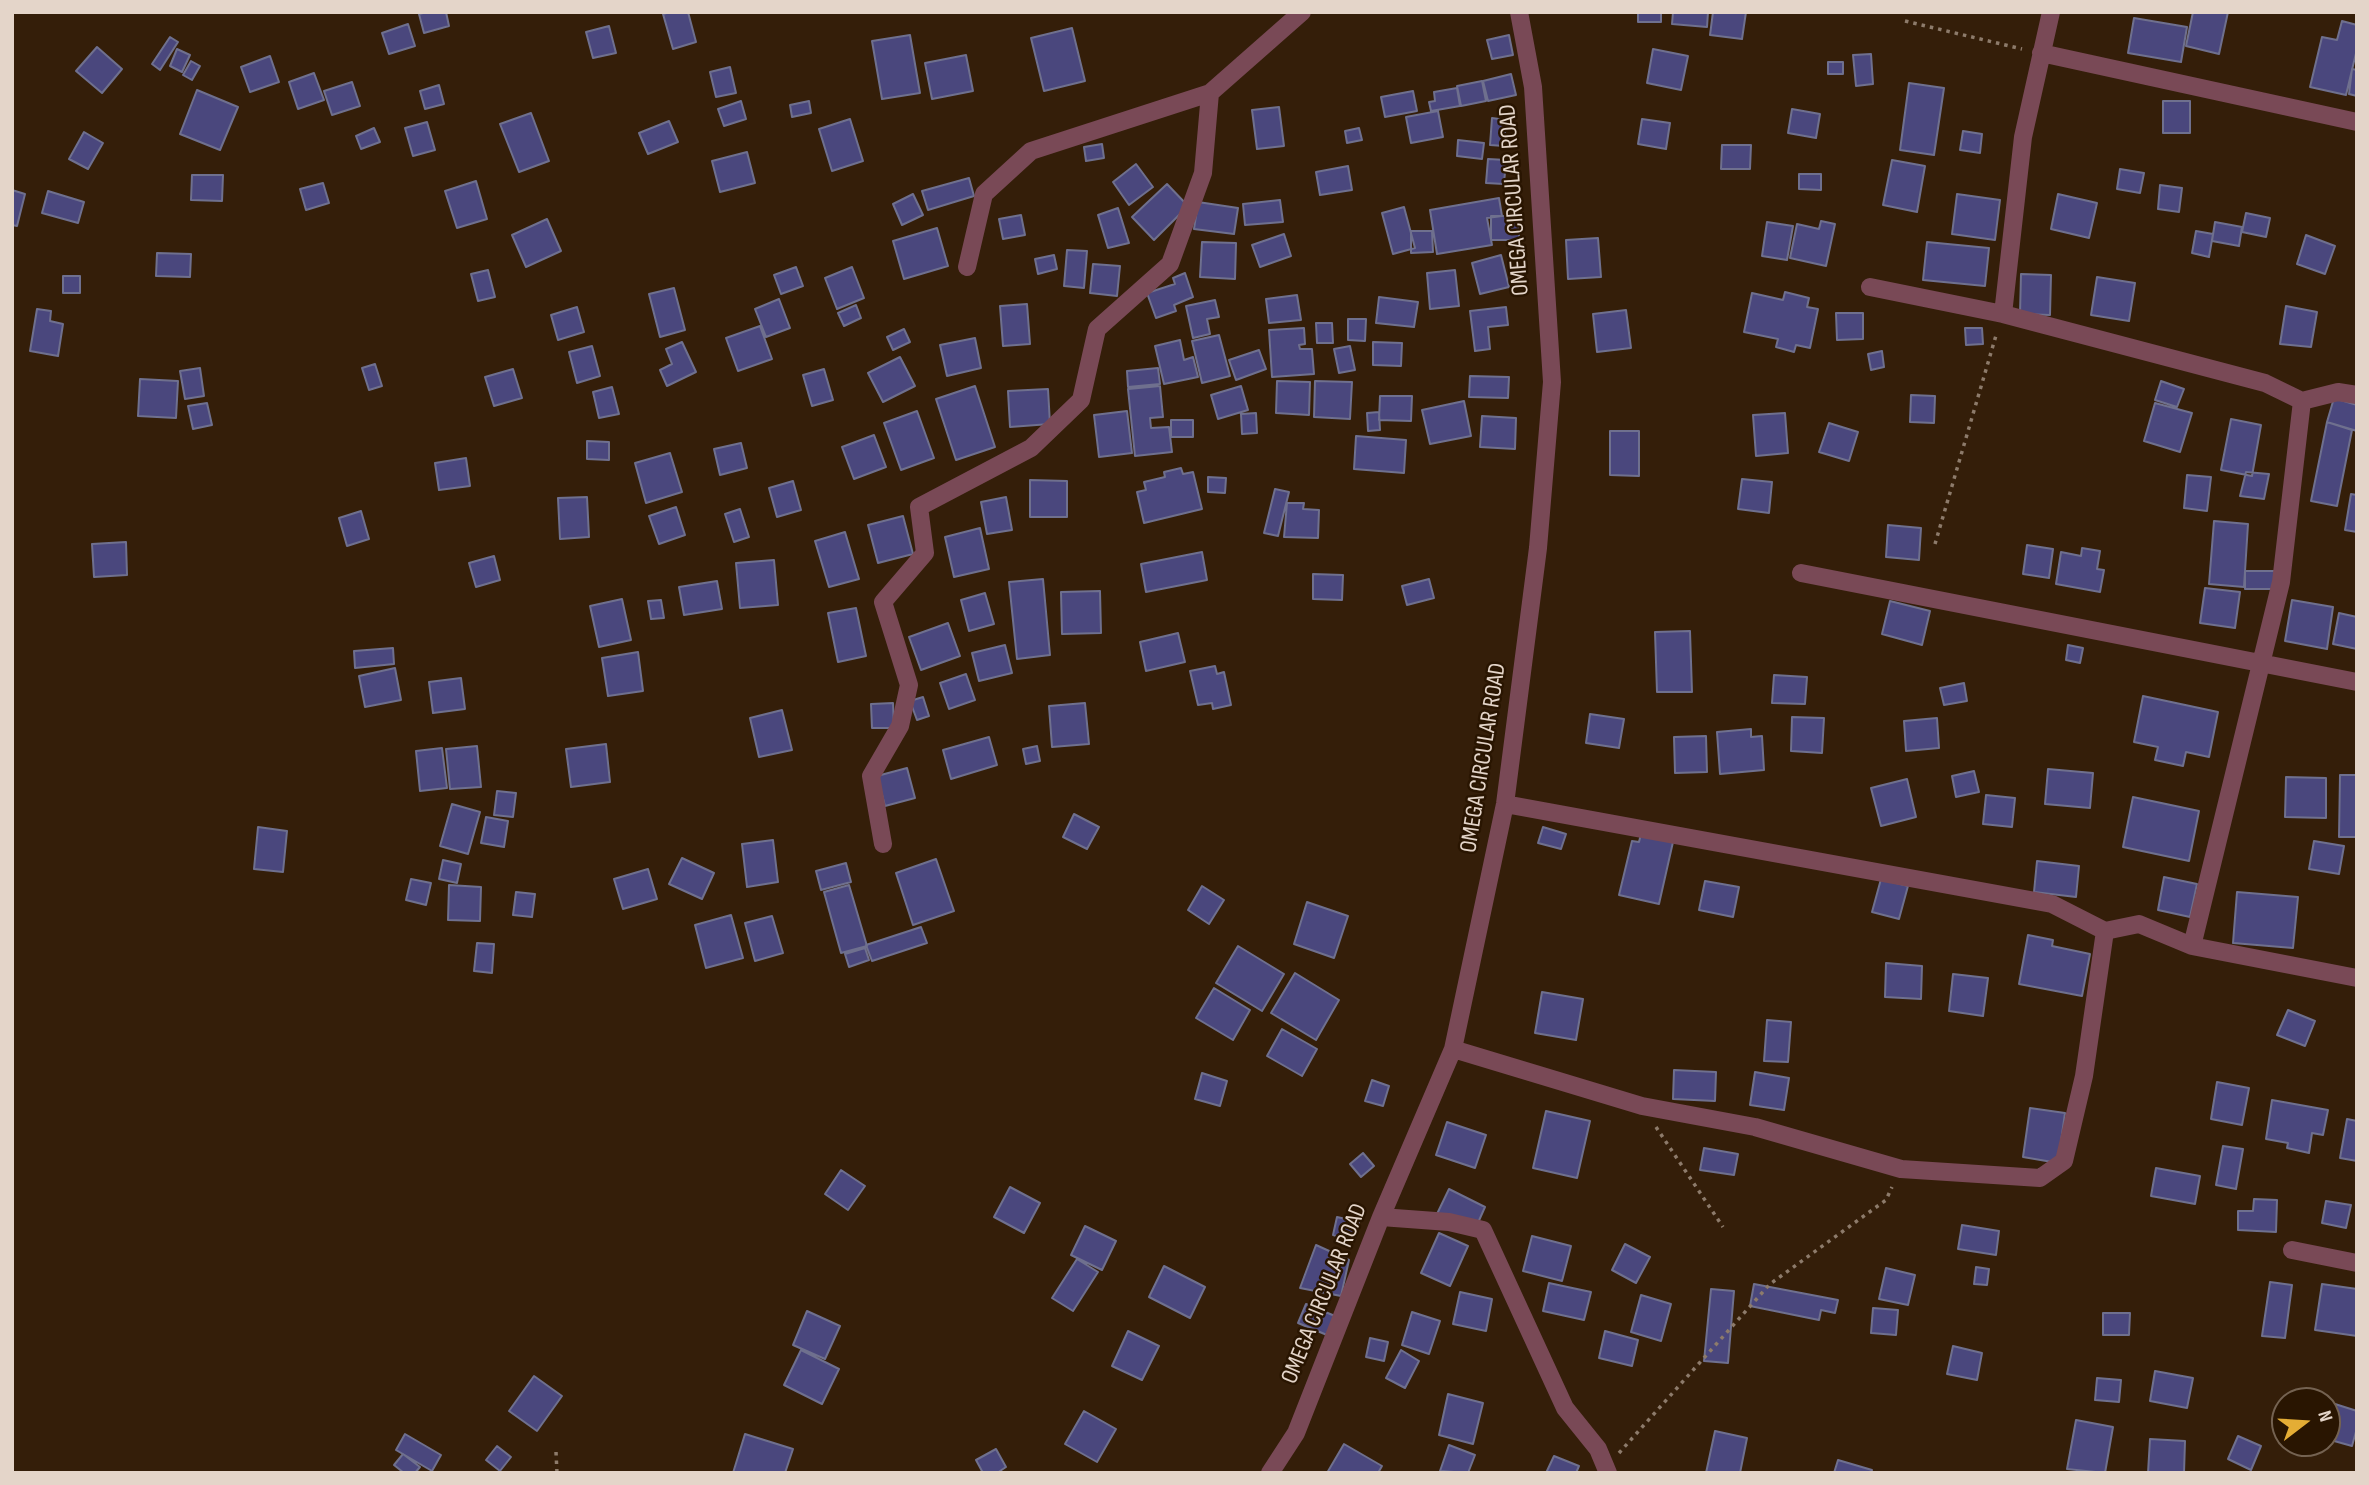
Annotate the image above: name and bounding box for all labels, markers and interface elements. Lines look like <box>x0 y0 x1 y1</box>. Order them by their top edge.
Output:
street label: OMEGA CIRCULAR ROAD <box>1494 103 1536 297</box>
street label: OMEGA CIRCULAR ROAD <box>1455 661 1513 855</box>
street label: OMEGA CIRCULAR ROAD <box>1276 1200 1374 1388</box>
north arrow <box>2271 1387 2341 1457</box>
text: N <box>2312 1408 2337 1425</box>

